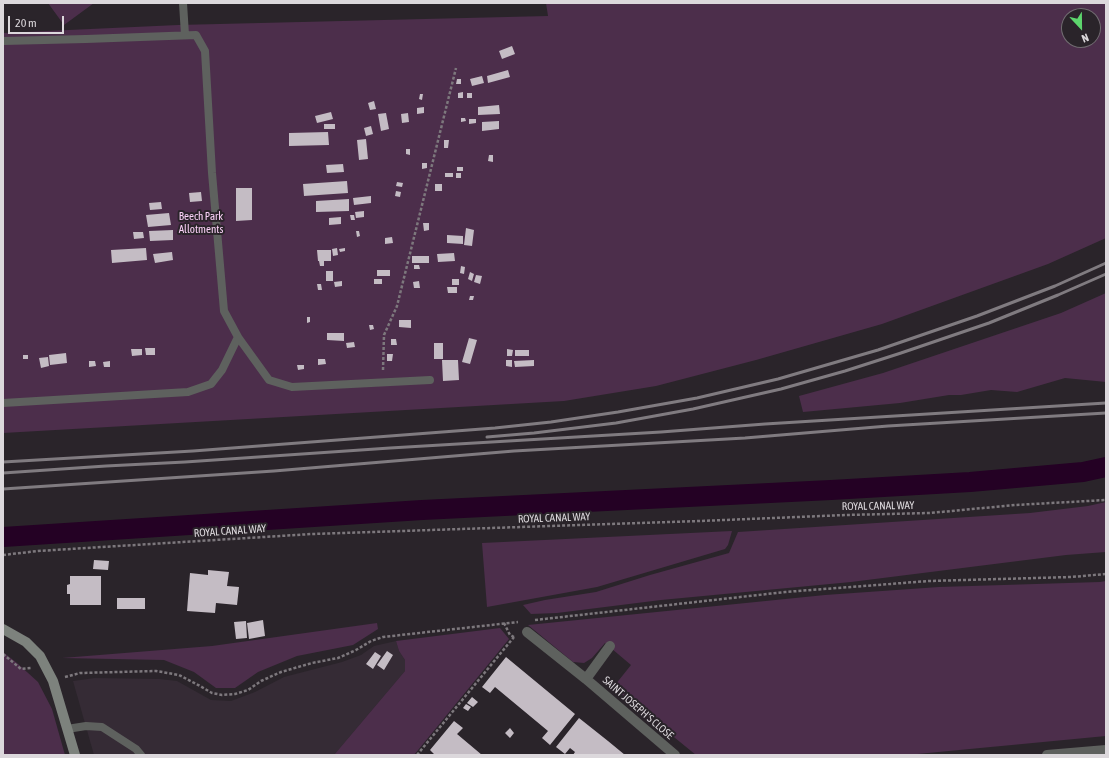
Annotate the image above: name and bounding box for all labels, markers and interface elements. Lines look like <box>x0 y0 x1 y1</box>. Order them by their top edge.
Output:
scale bar <box>10 8 66 34</box>
north arrow <box>1061 8 1101 48</box>
text: 20 m <box>15 16 37 30</box>
text: N <box>1080 31 1090 45</box>
park label: Beech Park Allotments <box>179 210 223 236</box>
street label: ROYAL CANAL WAY <box>842 499 914 513</box>
street label: ROYAL CANAL WAY <box>518 510 590 526</box>
street label: ROYAL CANAL WAY <box>193 522 267 540</box>
street label: SAINT JOSEPH'S CLOSE <box>600 674 676 742</box>

